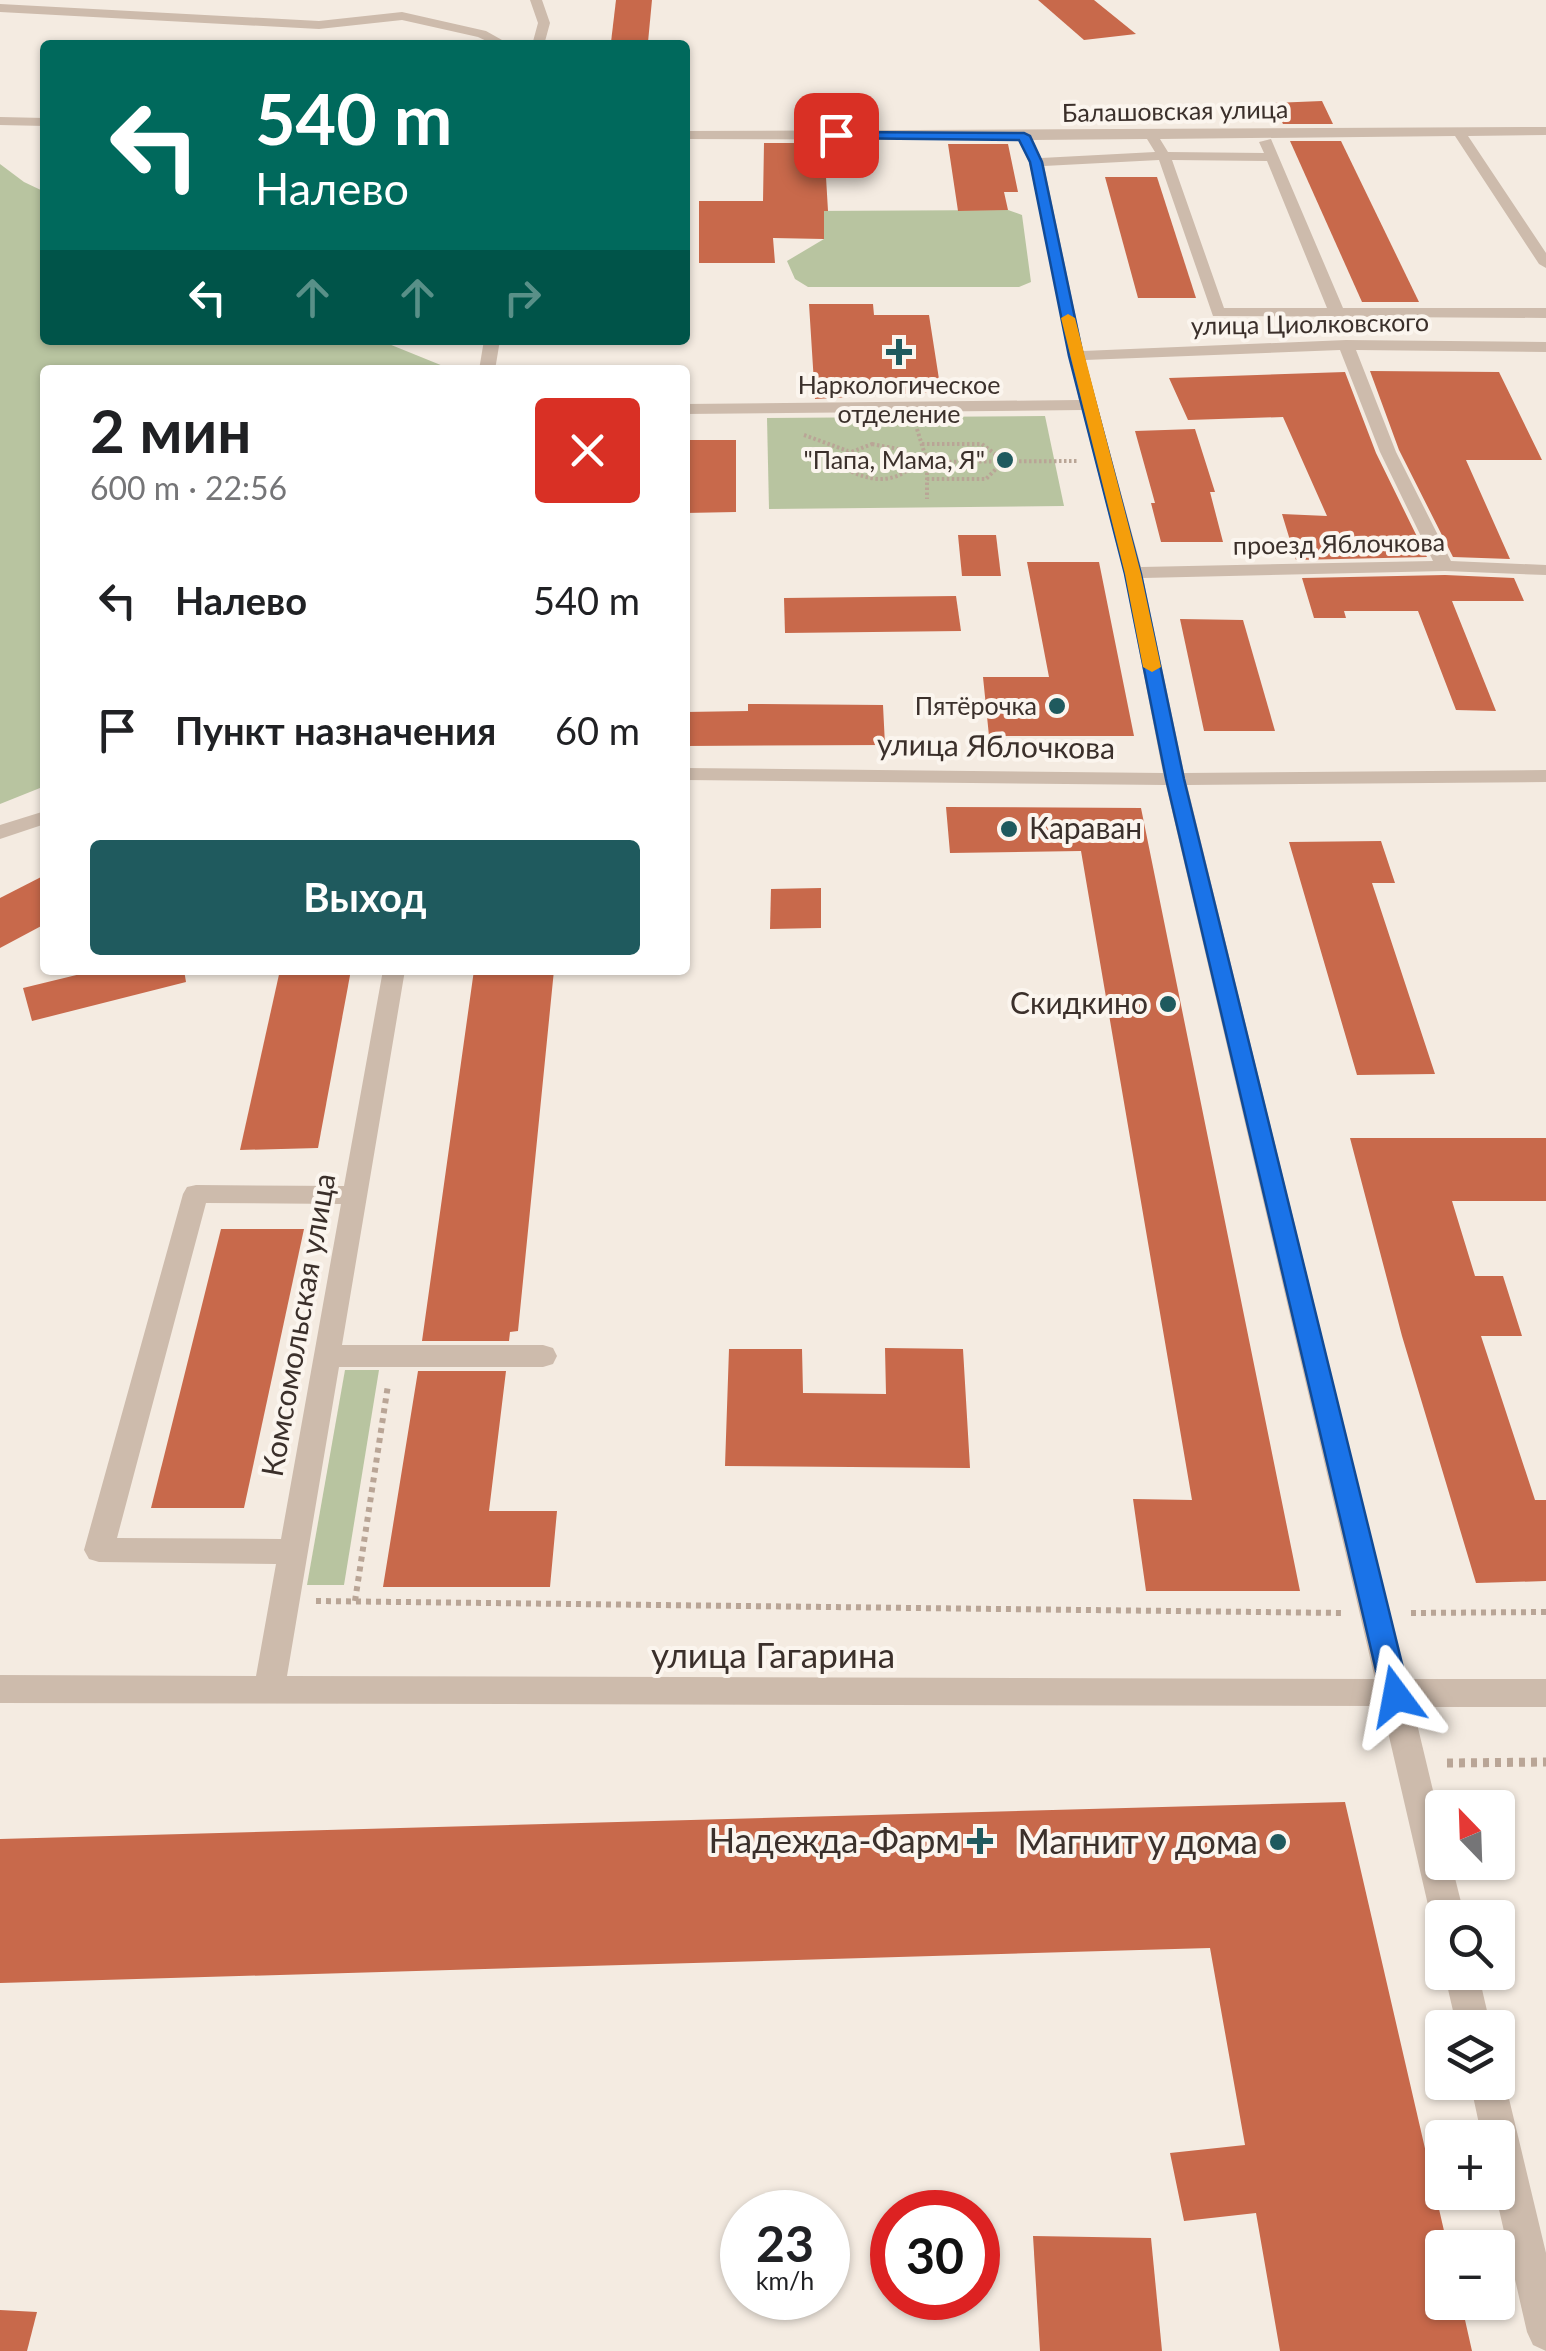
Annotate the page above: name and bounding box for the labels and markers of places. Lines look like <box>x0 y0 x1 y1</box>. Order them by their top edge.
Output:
pin <box>794 93 879 178</box>
marker: Наркологическое отделение <box>886 339 912 365</box>
place label: Наркологическое отделение <box>798 369 1000 428</box>
place label: "Папа, Мама, Я" <box>803 444 985 474</box>
marker: "Папа, Мама, Я" <box>994 449 1016 471</box>
place label: Пятёрочка <box>915 690 1037 720</box>
marker: Пятёрочка <box>1046 695 1068 717</box>
place label: Караван <box>1029 809 1142 845</box>
marker: Караван <box>998 818 1020 840</box>
place label: Скидкино <box>1010 984 1148 1020</box>
marker: Скидкино <box>1157 993 1179 1015</box>
place label: Надежда-Фарм <box>709 1818 960 1860</box>
place label: Магнит у дома <box>1017 1819 1258 1861</box>
marker: Надежда-Фарм <box>969 1830 991 1852</box>
marker: Магнит у дома <box>1267 1831 1289 1853</box>

